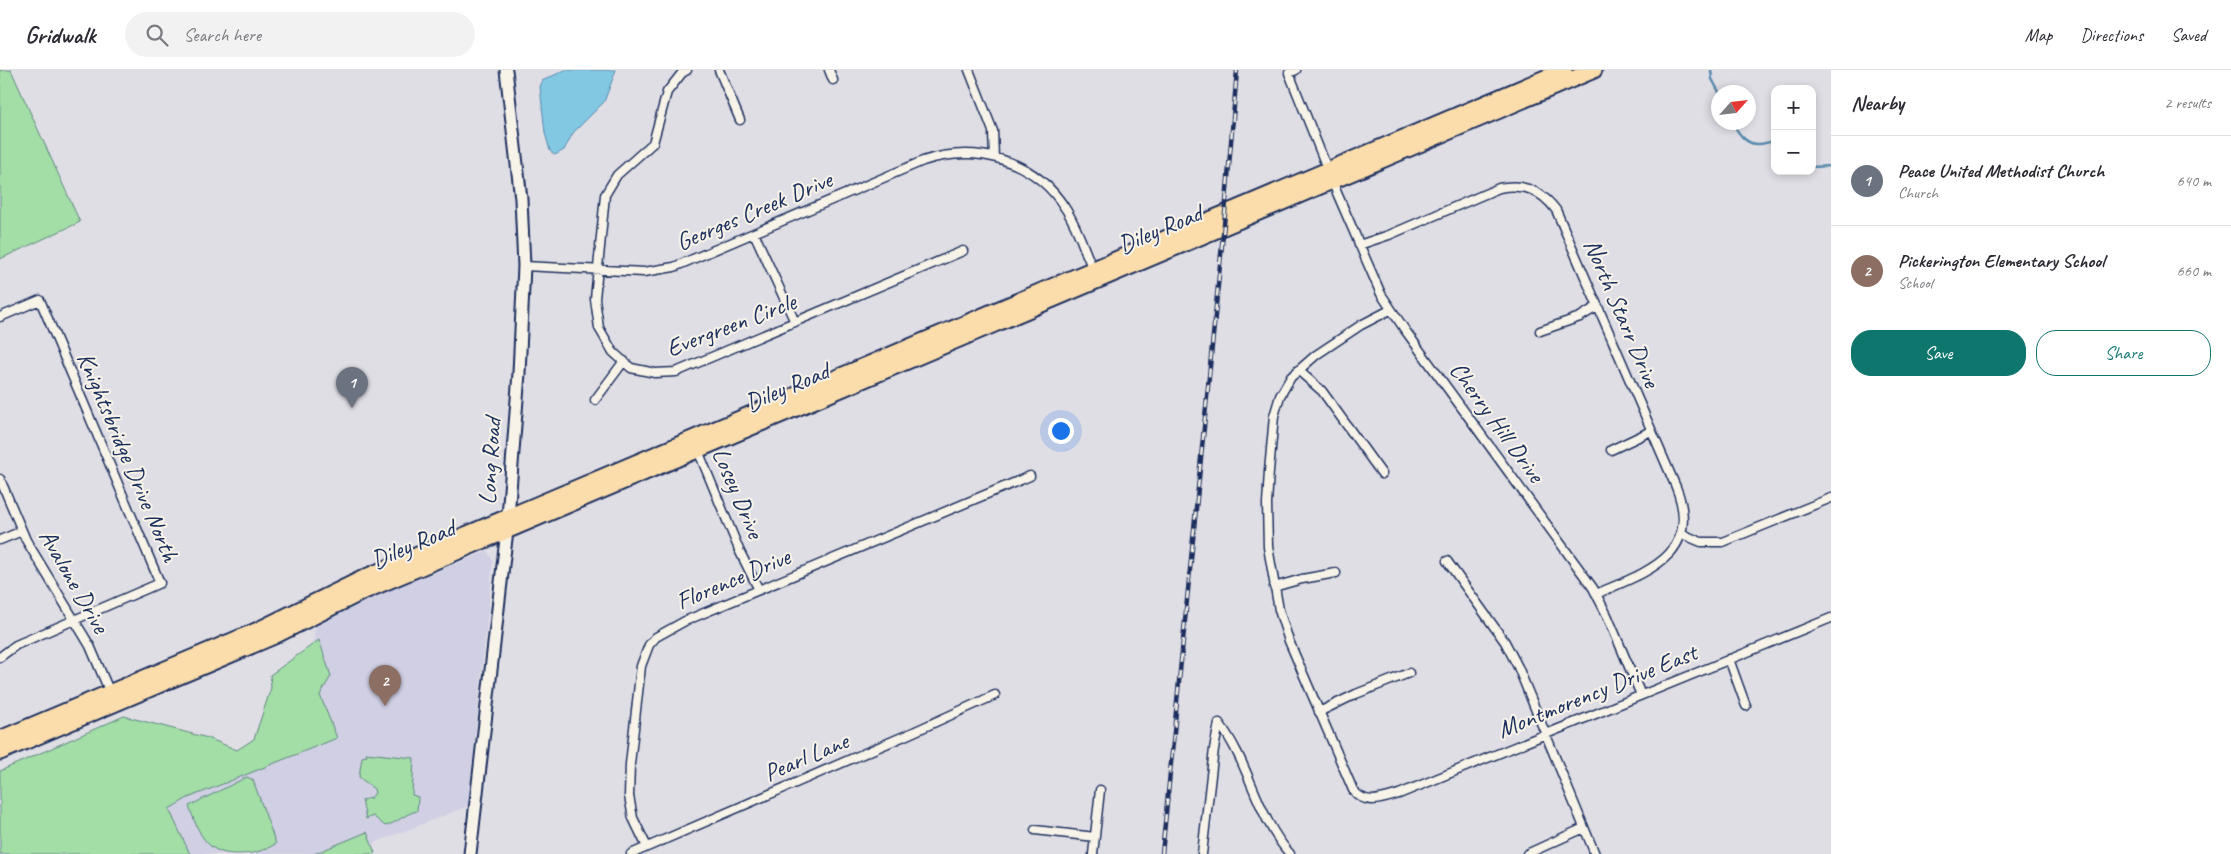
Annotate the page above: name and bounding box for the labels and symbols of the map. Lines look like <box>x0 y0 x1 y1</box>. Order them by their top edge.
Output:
north arrow <box>1711 85 1756 130</box>
street label: Georges Creek Drive <box>671 163 839 258</box>
street label: Diley Road <box>1113 196 1210 261</box>
street label: North Starr Drive <box>1576 234 1668 394</box>
street label: Evergreen Circle <box>662 285 802 364</box>
street label: Knightsbridge Drive North <box>69 347 187 568</box>
street label: Diley Road <box>740 354 837 419</box>
street label: Cherry Hill Drive <box>1442 355 1553 490</box>
pin: 1 <box>336 367 368 408</box>
street label: Long Road <box>471 413 509 506</box>
your location <box>1048 418 1074 444</box>
street label: Losey Drive <box>705 443 772 545</box>
street label: Diley Road <box>366 511 463 576</box>
street label: Avalone Drive <box>31 523 117 640</box>
street label: Florence Drive <box>671 540 797 617</box>
street label: Montmorency Drive East <box>1493 635 1704 746</box>
pin: 2 <box>369 665 401 706</box>
street label: Pearl Lane <box>759 724 855 789</box>

